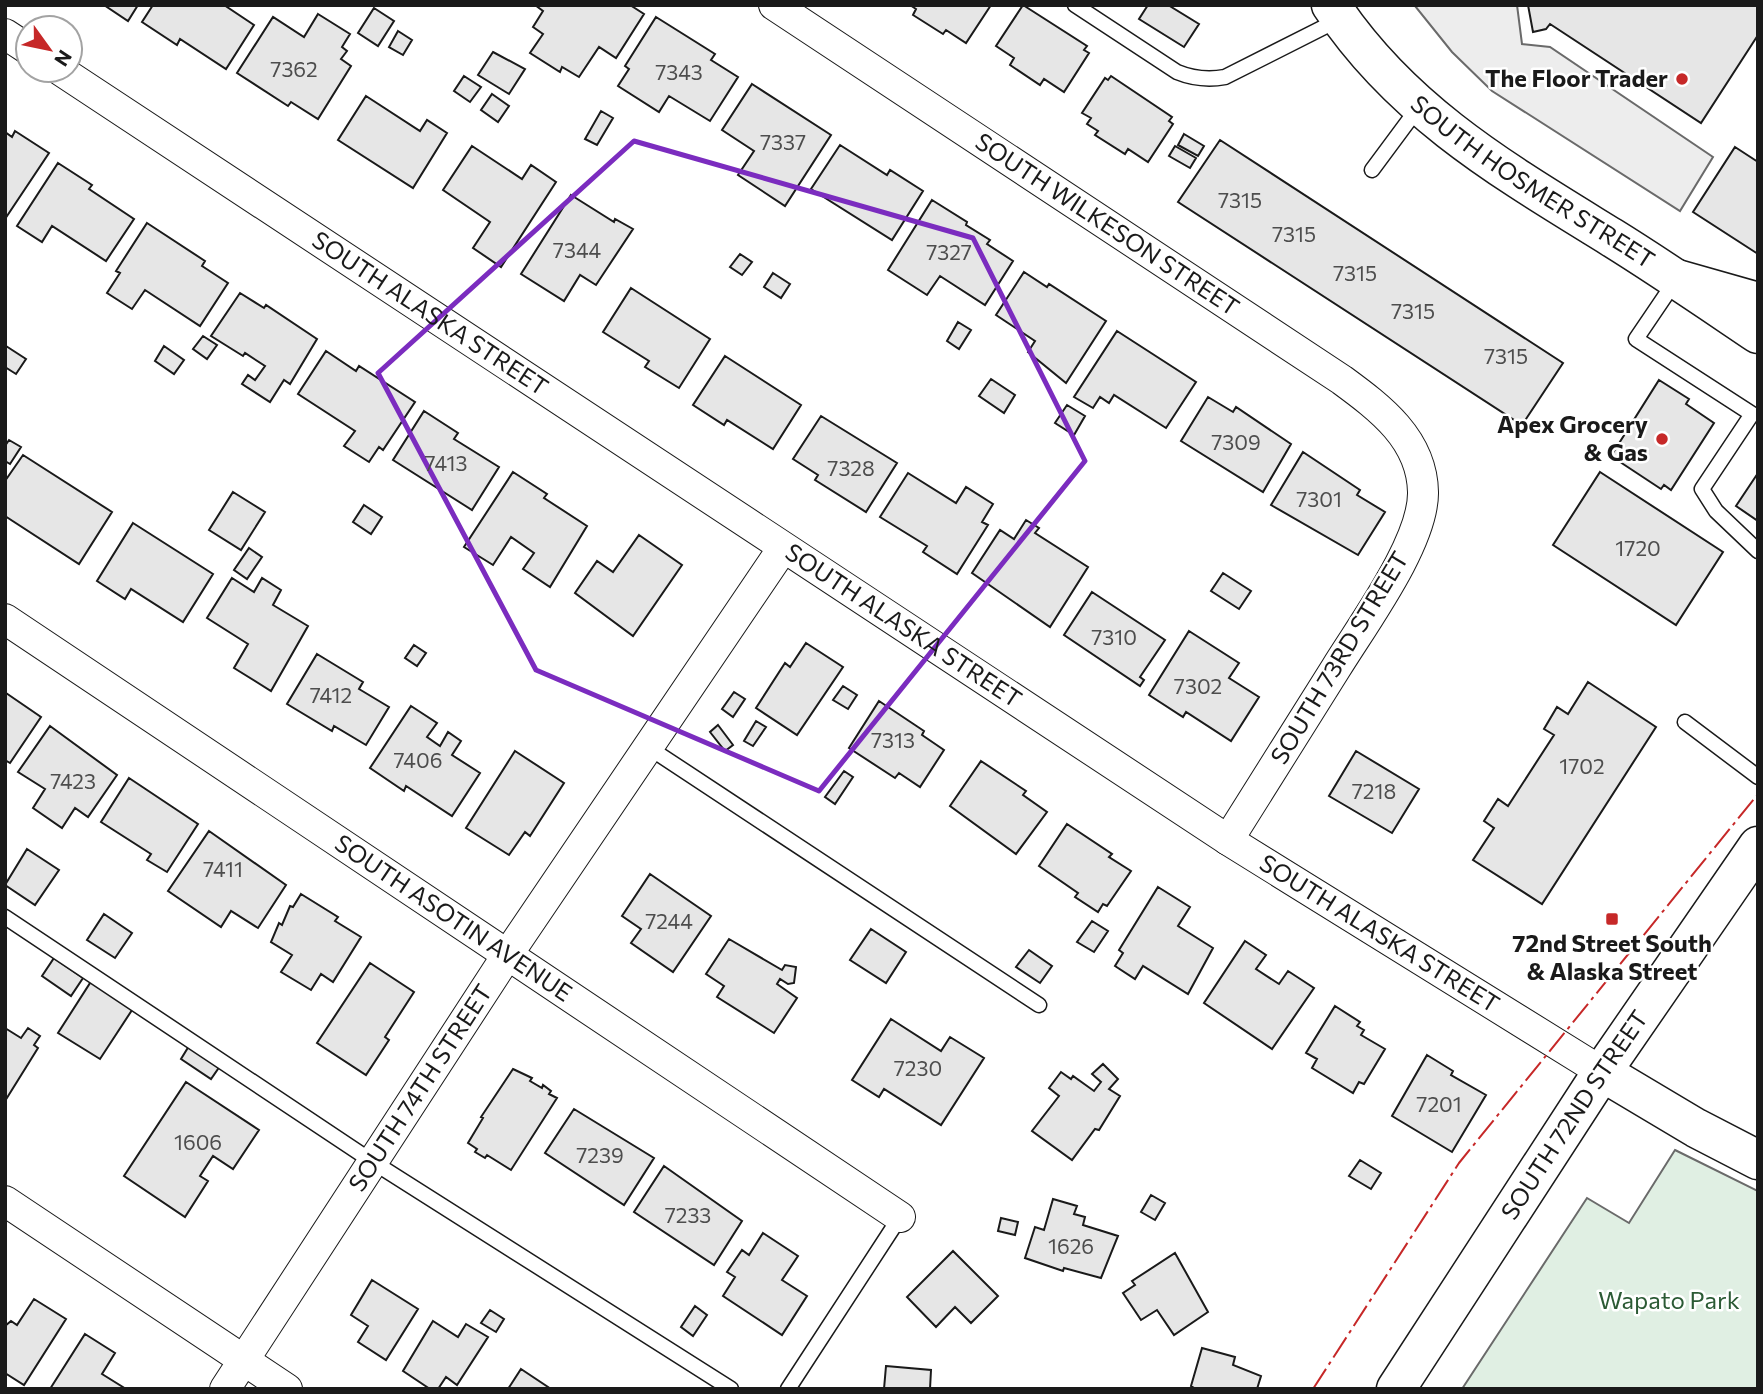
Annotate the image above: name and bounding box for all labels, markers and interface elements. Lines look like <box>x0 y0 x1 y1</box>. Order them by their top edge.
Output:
north arrow <box>14 14 84 84</box>
text: N <box>50 46 77 71</box>
house number: 7362 <box>270 56 318 81</box>
house number: 7343 <box>655 59 703 84</box>
place label: The Floor Trader <box>1485 63 1668 92</box>
marker: The Floor Trader <box>1674 71 1690 87</box>
street label: SOUTH HOSMER STREET <box>1406 89 1660 274</box>
street label: SOUTH WILKESON STREET <box>970 126 1245 321</box>
house number: 7337 <box>760 129 806 154</box>
house number: 7315 <box>1218 187 1262 212</box>
house number: 7315 <box>1272 221 1316 246</box>
street label: SOUTH ALASKA STREET <box>307 224 554 401</box>
house number: 7344 <box>553 237 602 262</box>
house number: 7327 <box>926 239 972 264</box>
house number: 7315 <box>1333 260 1377 285</box>
house number: 7315 <box>1391 298 1435 323</box>
house number: 7315 <box>1484 343 1528 368</box>
place label: Apex Grocery & Gas <box>1497 409 1648 466</box>
house number: 7309 <box>1211 429 1261 454</box>
marker: Apex Grocery & Gas <box>1654 431 1670 447</box>
house number: 7413 <box>425 450 467 475</box>
house number: 7328 <box>827 455 875 480</box>
house number: 7301 <box>1296 486 1342 511</box>
house number: 1720 <box>1615 535 1661 560</box>
street label: SOUTH ALASKA STREET <box>781 536 1028 713</box>
street label: SOUTH 73RD STREET <box>1264 546 1414 769</box>
house number: 7310 <box>1091 624 1137 649</box>
house number: 7302 <box>1174 673 1222 698</box>
house number: 7412 <box>310 682 352 707</box>
house number: 7313 <box>871 727 915 752</box>
house number: 7406 <box>394 747 442 772</box>
house number: 1702 <box>1559 753 1605 778</box>
house number: 7423 <box>50 768 96 793</box>
house number: 7218 <box>1352 778 1396 803</box>
street label: SOUTH ASOTIN AVENUE <box>330 828 578 1007</box>
street label: SOUTH ALASKA STREET <box>1255 847 1505 1018</box>
house number: 7411 <box>203 856 243 881</box>
house number: 7244 <box>645 908 693 933</box>
marker: 72nd Street South & Alaska Street <box>1604 911 1620 927</box>
place label: 72nd Street South & Alaska Street <box>1512 928 1712 985</box>
street label: SOUTH 74TH STREET <box>342 978 497 1196</box>
street label: SOUTH 72ND STREET <box>1494 1004 1653 1225</box>
house number: 7230 <box>894 1055 942 1080</box>
house number: 7201 <box>1416 1091 1462 1116</box>
house number: 1606 <box>174 1129 222 1154</box>
house number: 7239 <box>576 1142 624 1167</box>
house number: 7233 <box>665 1202 711 1227</box>
house number: 1626 <box>1048 1233 1094 1258</box>
park label: Wapato Park <box>1598 1285 1740 1314</box>

